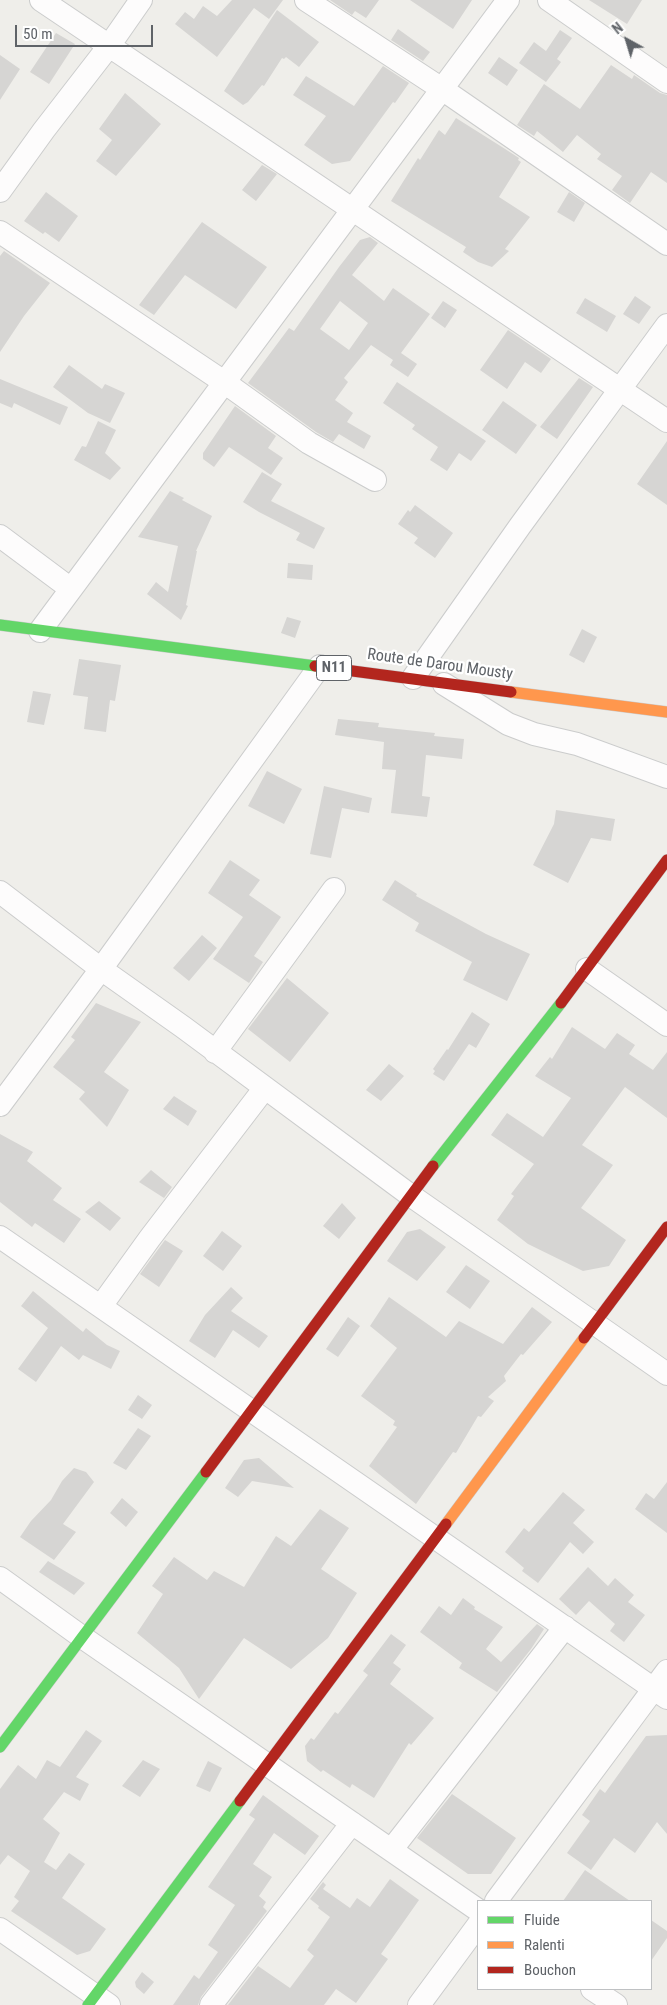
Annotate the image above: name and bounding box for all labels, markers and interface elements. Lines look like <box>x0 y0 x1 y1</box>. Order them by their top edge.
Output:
scale bar <box>18 15 155 47</box>
north arrow <box>602 15 652 65</box>
text: N <box>609 19 626 37</box>
text: 50 m <box>23 25 53 43</box>
street label: Route de Darou Mousty <box>366 645 514 685</box>
road number: N11 <box>316 656 352 680</box>
legend <box>477 1900 652 1990</box>
text: Fluide <box>524 1911 560 1929</box>
text: Ralenti <box>524 1936 565 1954</box>
text: Bouchon <box>524 1961 576 1979</box>

